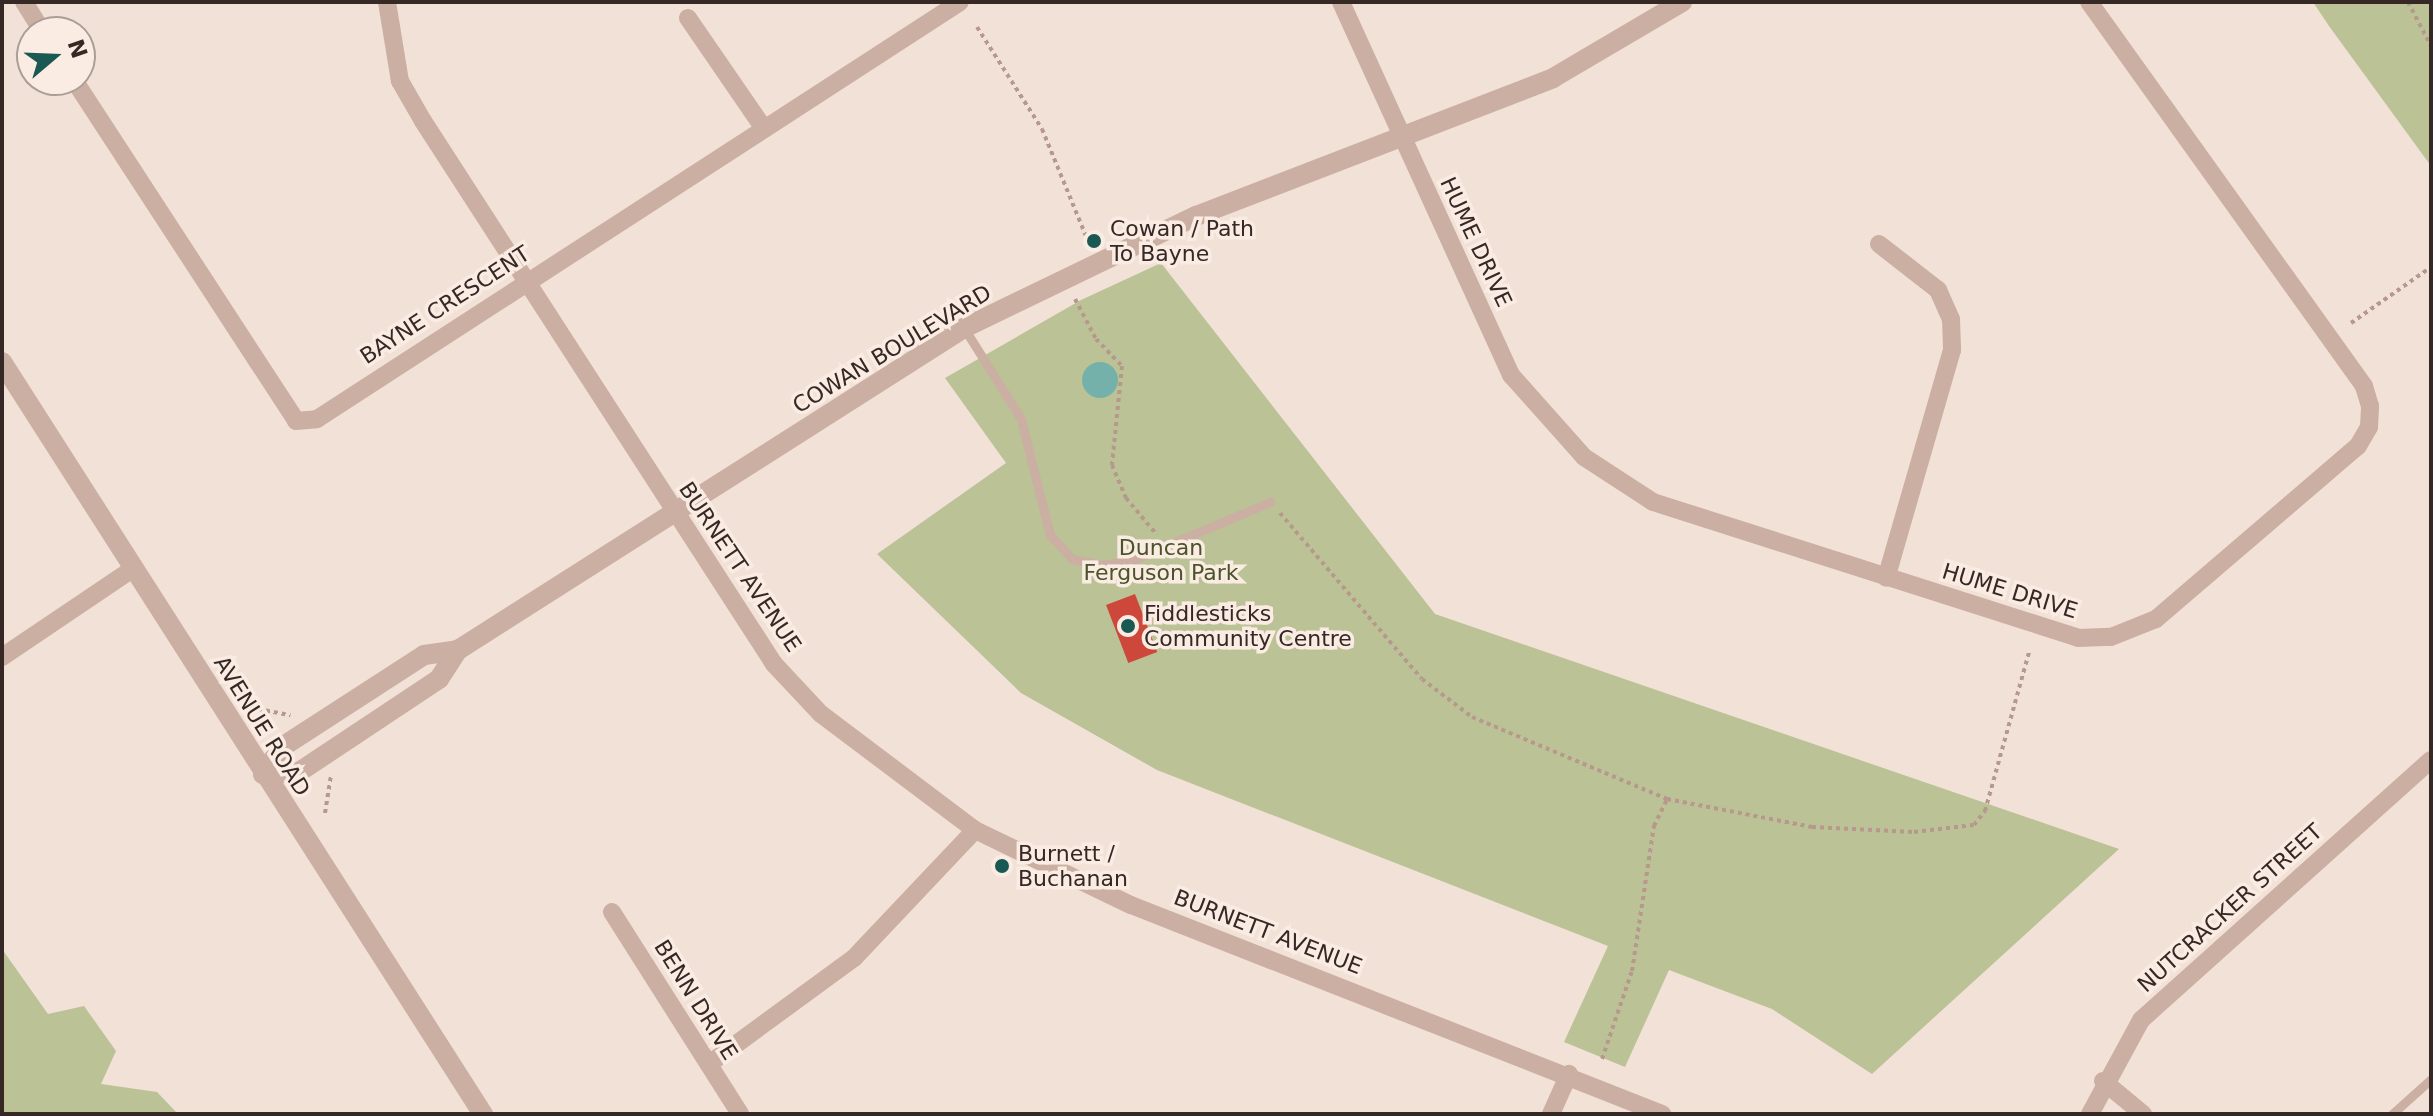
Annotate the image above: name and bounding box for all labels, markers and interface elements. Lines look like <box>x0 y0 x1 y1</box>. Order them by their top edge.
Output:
north arrow <box>16 16 96 96</box>
text: N <box>62 36 92 61</box>
street label: HUME DRIVE <box>1434 173 1518 311</box>
place label: Cowan / Path To Bayne <box>1110 215 1254 266</box>
marker: Cowan / Path To Bayne <box>1085 232 1103 250</box>
street label: BAYNE CRESCENT <box>355 240 535 370</box>
street label: COWAN BOULEVARD <box>788 279 996 419</box>
street label: BURNETT AVENUE <box>673 477 807 657</box>
park label: Duncan Ferguson Park <box>1084 534 1238 586</box>
street label: HUME DRIVE <box>1939 558 2081 624</box>
place label: Fiddlesticks Community Centre <box>1144 600 1352 652</box>
marker: Fiddlesticks Community Centre <box>1119 617 1137 635</box>
street label: AVENUE ROAD <box>208 651 316 801</box>
street label: NUTCRACKER STREET <box>2132 818 2328 998</box>
place label: Burnett / Buchanan <box>1018 840 1128 892</box>
marker: Burnett / Buchanan <box>993 857 1011 875</box>
street label: BURNETT AVENUE <box>1170 884 1366 980</box>
street label: BENN DRIVE <box>649 935 743 1065</box>

